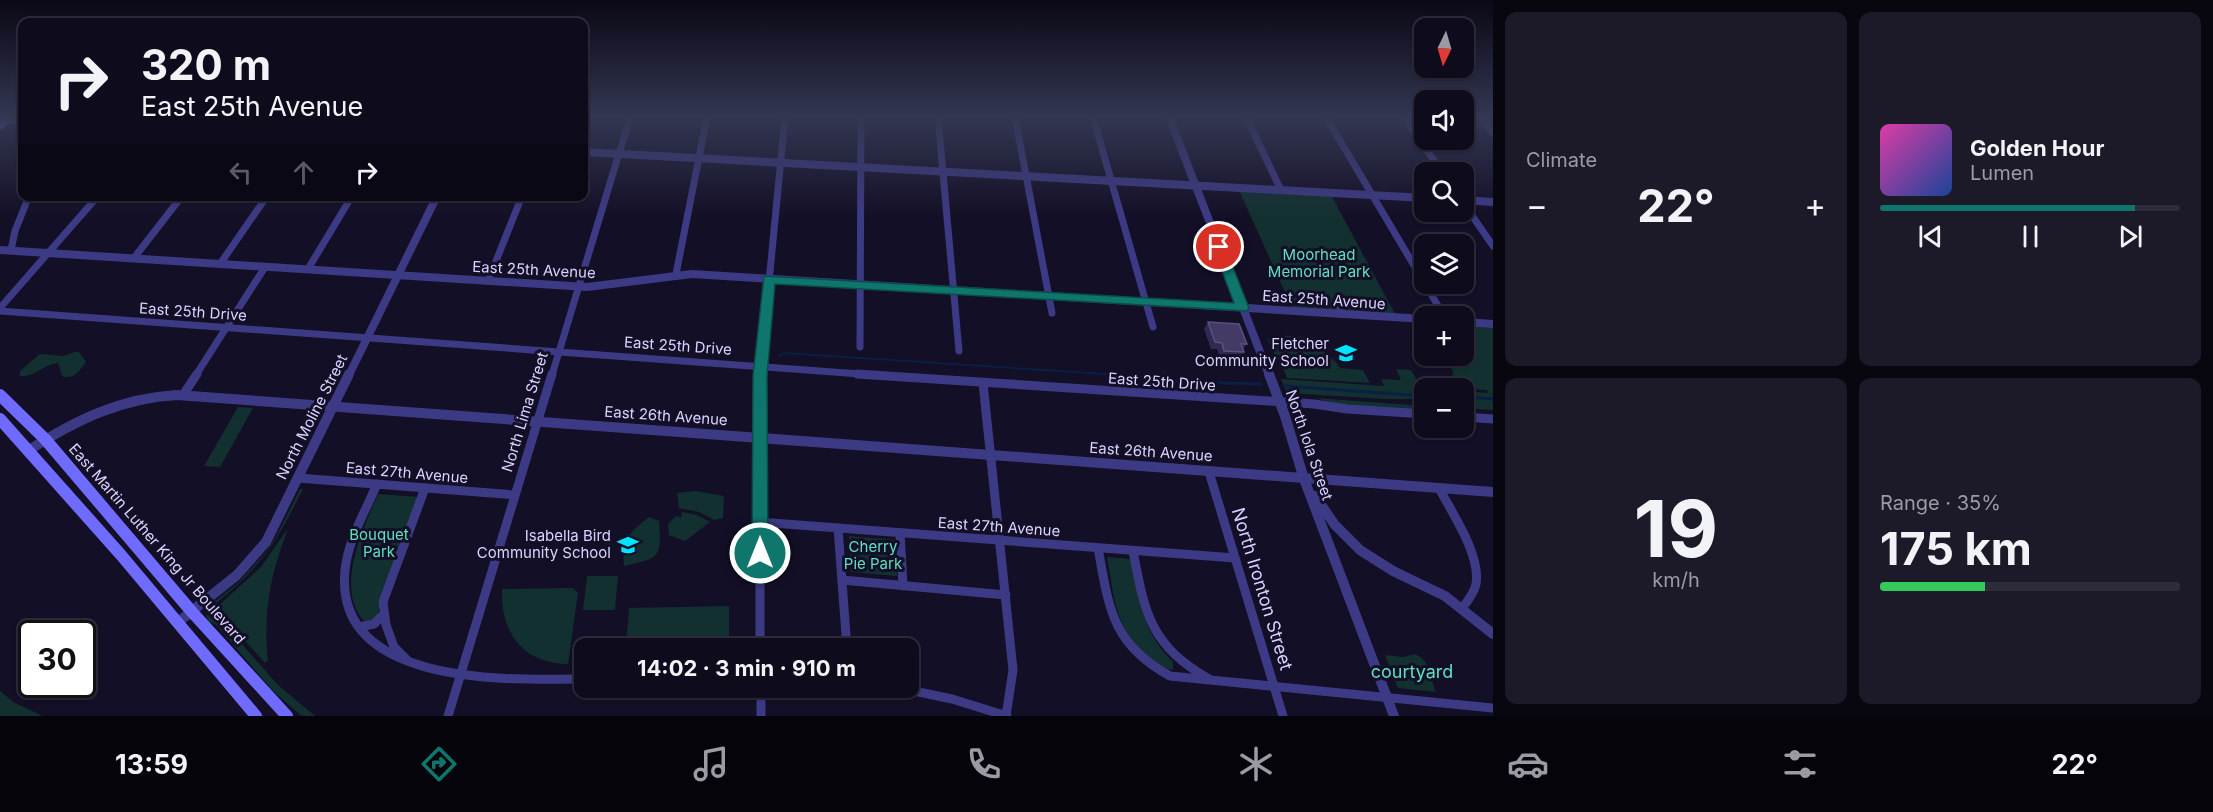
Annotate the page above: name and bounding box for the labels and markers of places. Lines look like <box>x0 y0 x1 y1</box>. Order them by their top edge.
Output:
pin <box>1193 221 1244 272</box>
place label: Fletcher Community School <box>1195 334 1329 370</box>
school or university icon: Fletcher Community School <box>1334 341 1358 365</box>
place label: Isabella Bird Community School <box>477 526 611 562</box>
school or university icon: Isabella Bird Community School <box>616 533 640 557</box>

